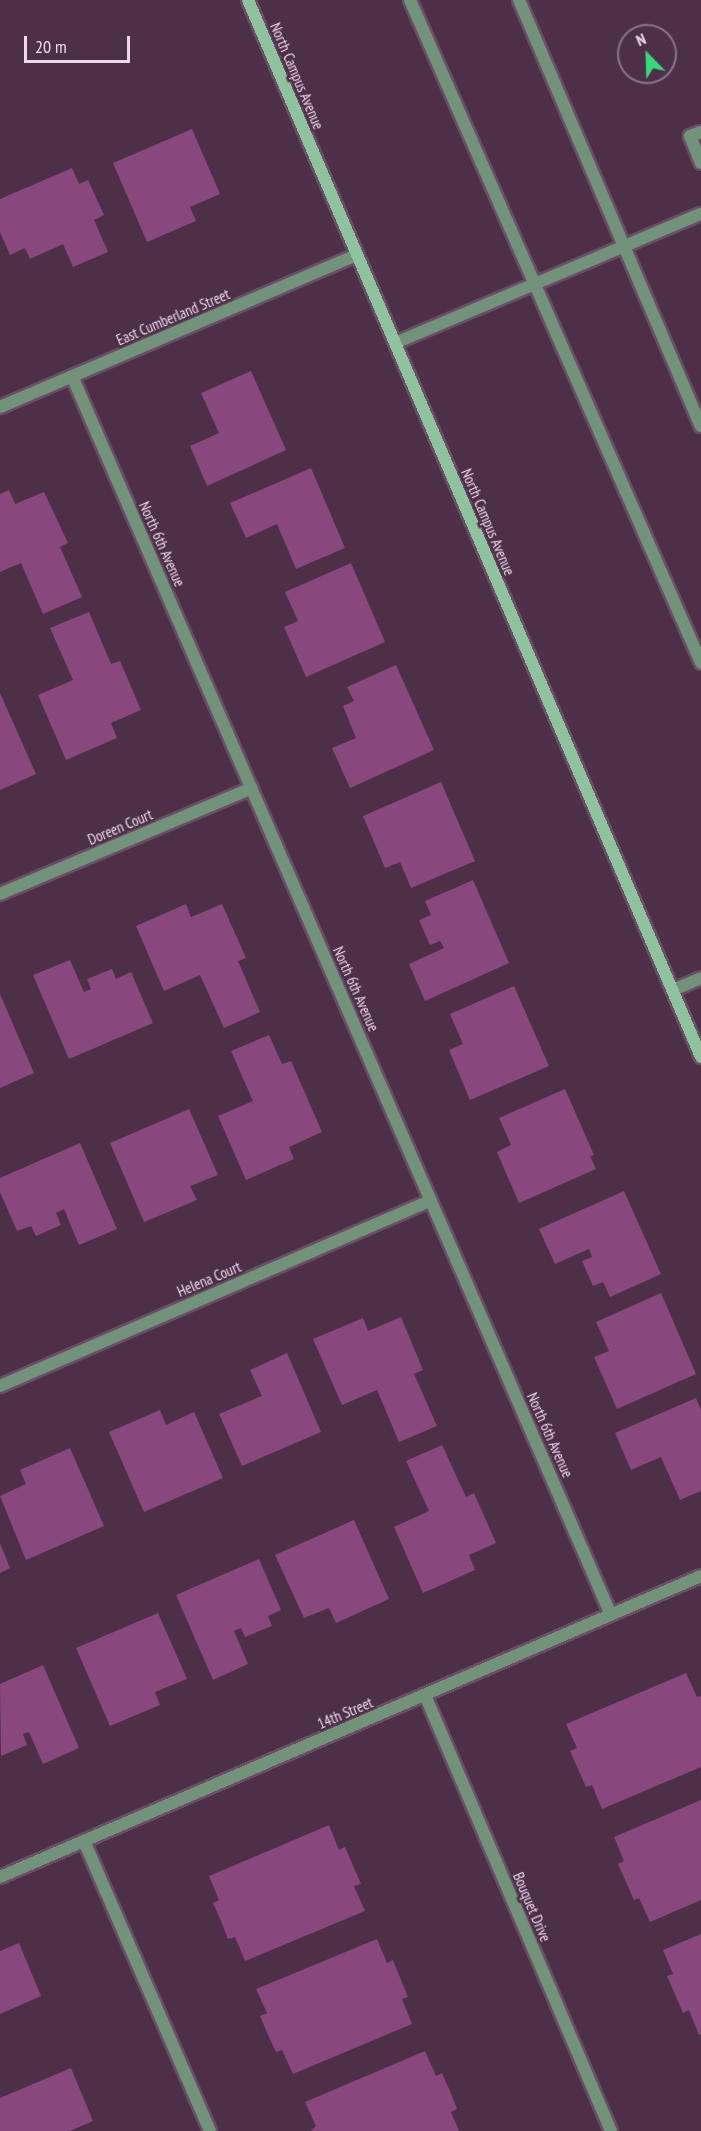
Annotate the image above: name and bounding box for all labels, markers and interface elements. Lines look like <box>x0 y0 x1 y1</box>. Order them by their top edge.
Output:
street label: North Campus Avenue <box>266 20 328 132</box>
scale bar <box>27 24 134 62</box>
north arrow <box>617 24 677 84</box>
text: N <box>633 28 649 50</box>
text: 20 m <box>35 35 67 58</box>
street label: East Cumberland Street <box>114 285 232 349</box>
street label: North Campus Avenue <box>457 466 519 578</box>
street label: North 6th Avenue <box>135 499 189 589</box>
street label: Doreen Court <box>85 805 155 849</box>
street label: North 6th Avenue <box>329 944 383 1034</box>
street label: Helena Court <box>174 1257 244 1301</box>
street label: North 6th Avenue <box>523 1390 577 1480</box>
street label: 14th Street <box>315 1693 375 1733</box>
street label: Bouquet Drive <box>509 1870 555 1944</box>

